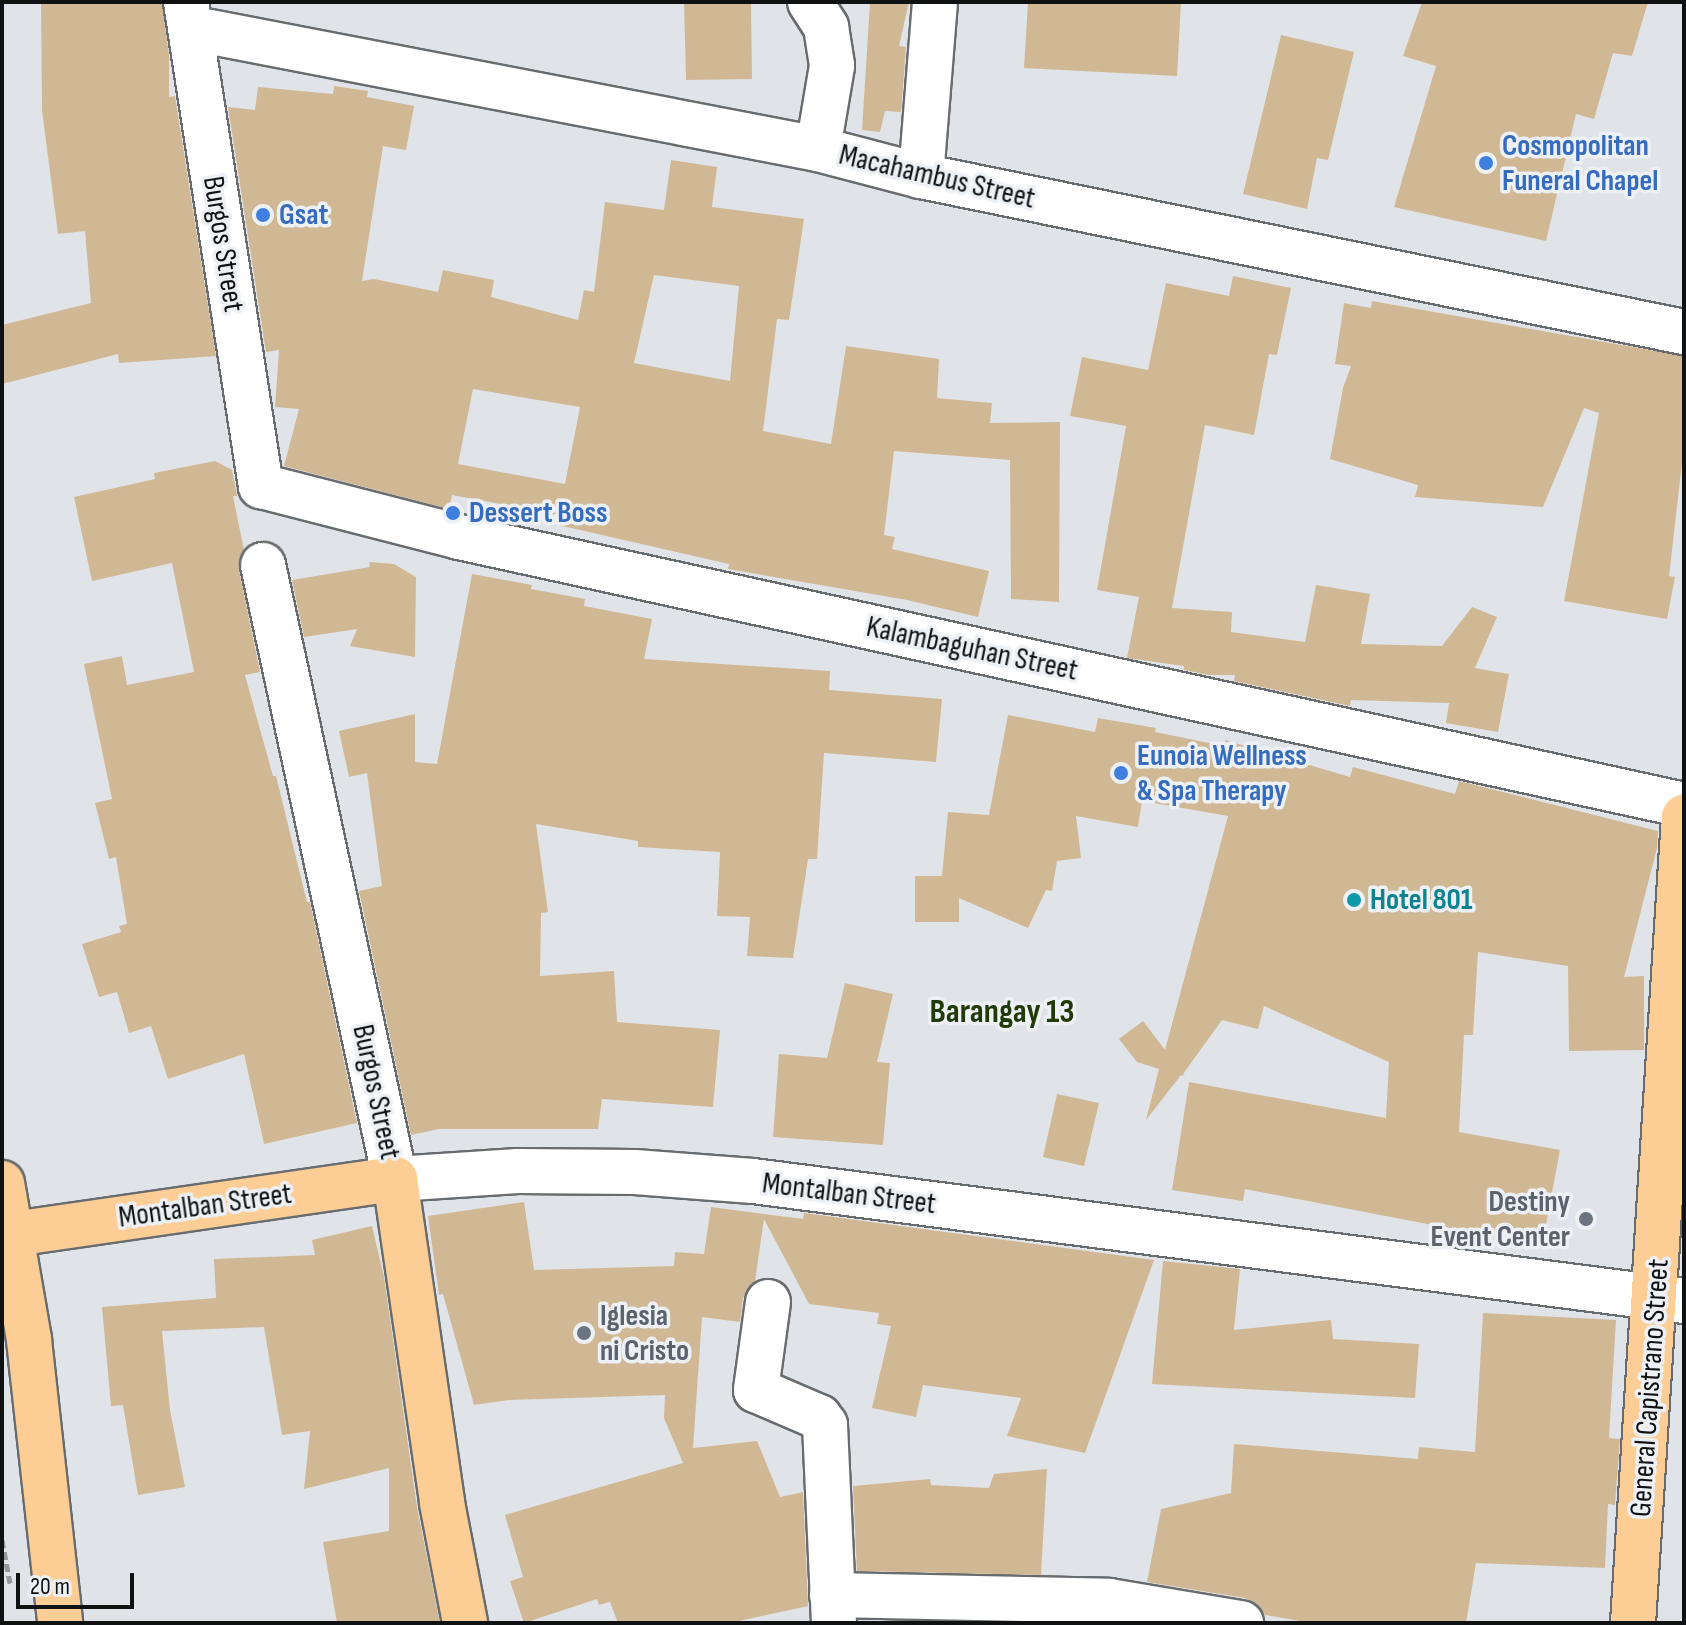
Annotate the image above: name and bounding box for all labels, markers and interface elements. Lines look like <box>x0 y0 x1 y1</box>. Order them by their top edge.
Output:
place label: Cosmopolitan Funeral Chapel <box>1502 128 1658 198</box>
street label: Macahambus Street <box>836 137 1038 217</box>
marker: Cosmopolitan Funeral Chapel <box>1477 154 1495 172</box>
street label: Burgos Street <box>195 174 251 314</box>
place label: Gsat <box>279 197 328 233</box>
marker: Gsat <box>254 206 272 224</box>
place label: Dessert Boss <box>469 495 607 531</box>
marker: Dessert Boss <box>444 504 462 522</box>
street label: Kalambaguhan Street <box>863 609 1081 689</box>
place label: Eunoia Wellness & Spa Therapy <box>1137 738 1307 808</box>
marker: Eunoia Wellness & Spa Therapy <box>1112 764 1130 782</box>
place label: Hotel 801 <box>1370 882 1473 918</box>
marker: Hotel 801 <box>1345 891 1363 909</box>
district label: Barangay 13 <box>930 992 1074 1032</box>
street label: Burgos Street <box>344 1021 408 1163</box>
street label: Montalban Street <box>760 1166 938 1222</box>
street label: Montalban Street <box>116 1176 294 1236</box>
place label: Destiny Event Center <box>1430 1184 1570 1254</box>
marker: Destiny Event Center <box>1577 1210 1595 1228</box>
street label: General Capistrano Street <box>1623 1258 1677 1518</box>
place label: Iglesia ni Cristo <box>600 1298 689 1368</box>
marker: Iglesia ni Cristo <box>575 1324 593 1342</box>
scale bar <box>20 1557 138 1607</box>
text: 20 m <box>30 1572 70 1601</box>

